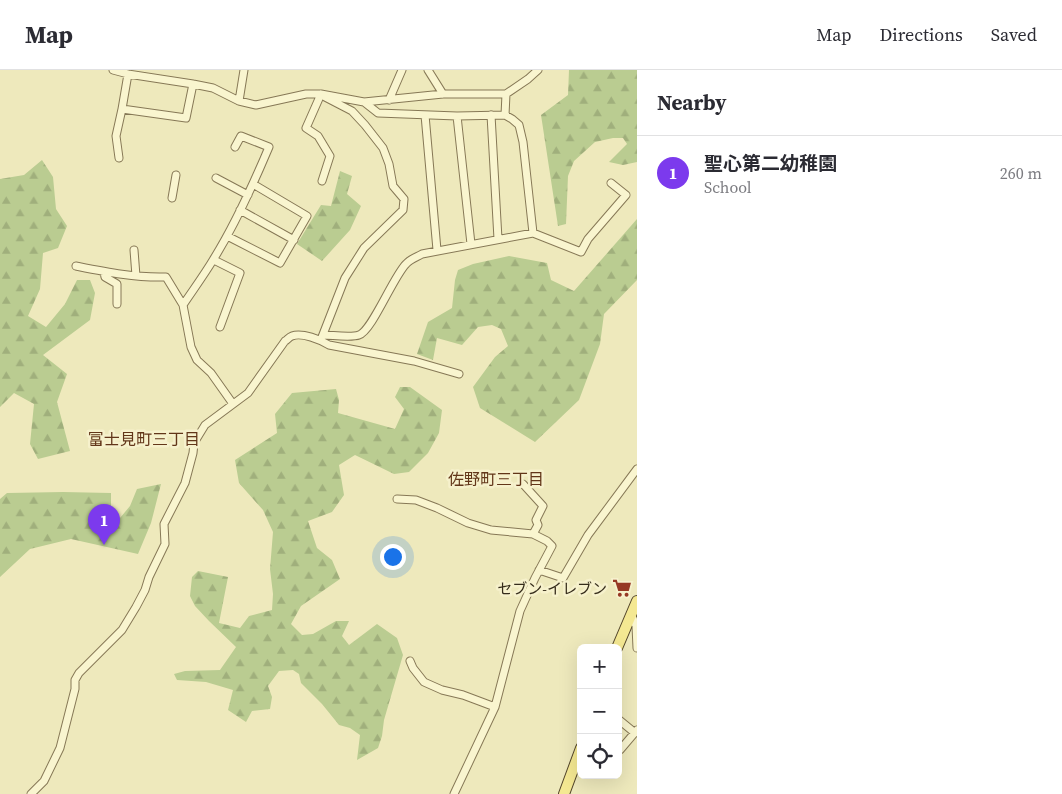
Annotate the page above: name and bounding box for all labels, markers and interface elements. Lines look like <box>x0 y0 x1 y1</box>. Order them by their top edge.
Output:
text: Map <box>25 18 73 51</box>
text: Map <box>816 22 852 47</box>
text: Directions <box>880 22 963 47</box>
text: Saved <box>991 22 1037 47</box>
text: Nearby <box>657 88 727 117</box>
text: 聖心第二幼稚園 <box>704 150 837 176</box>
text: 1 <box>669 162 677 184</box>
text: 260 m <box>1000 162 1042 184</box>
text: School <box>704 176 752 198</box>
district label: 富士見町三丁目 <box>88 428 200 450</box>
district label: 佐野町三丁目 <box>448 468 544 490</box>
pin: 1 <box>88 504 120 545</box>
your location <box>380 544 406 570</box>
supermarket icon: セブン-イレブン <box>611 577 633 599</box>
place label: セブン-イレブン <box>497 578 607 599</box>
map controls <box>577 644 622 779</box>
button: + <box>577 644 622 689</box>
button: − <box>577 689 622 734</box>
button: locate <box>577 734 622 779</box>

